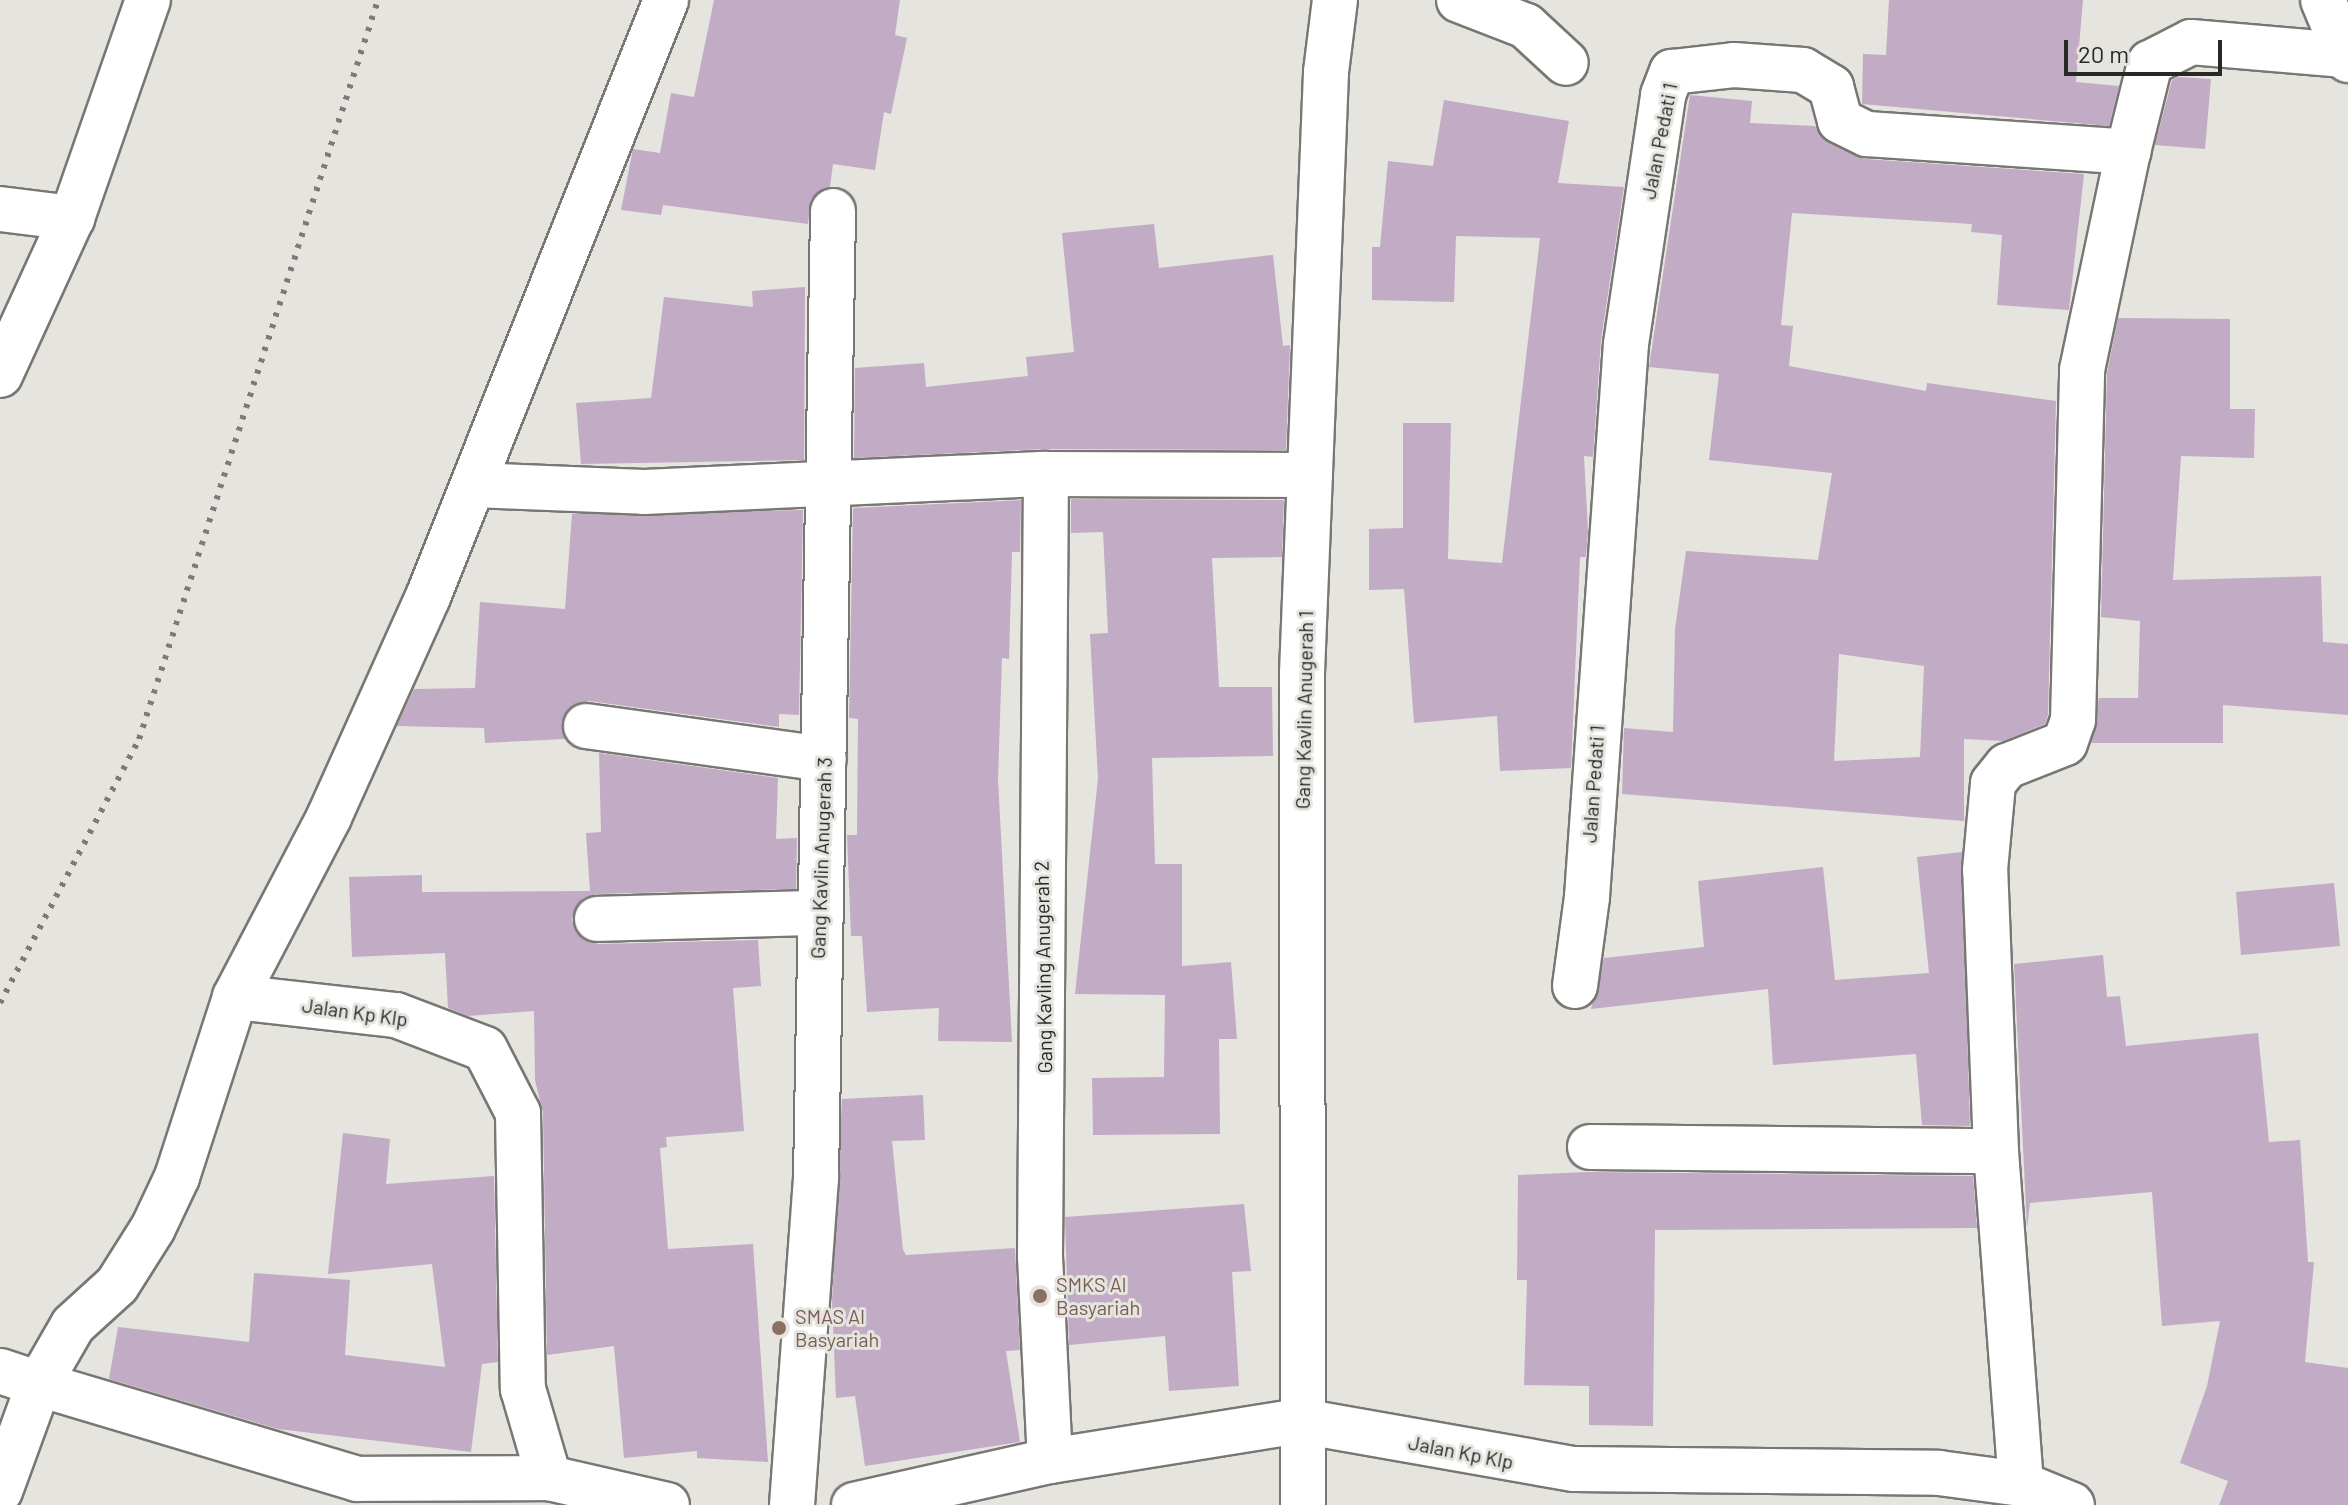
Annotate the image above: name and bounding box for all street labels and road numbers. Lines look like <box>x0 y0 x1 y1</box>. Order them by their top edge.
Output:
street label: Jalan Pedati 1 <box>1636 81 1682 201</box>
street label: Gang Kavlin Anugerah 1 <box>1290 611 1318 809</box>
street label: Jalan Pedati 1 <box>1577 724 1609 844</box>
street label: Gang Kavlin Anugerah 3 <box>805 757 837 959</box>
street label: Gang Kavling Anugerah 2 <box>1029 860 1057 1074</box>
street label: Jalan Kp Klp <box>301 993 409 1031</box>
street label: Jalan Kp Klp <box>1406 1430 1516 1474</box>

